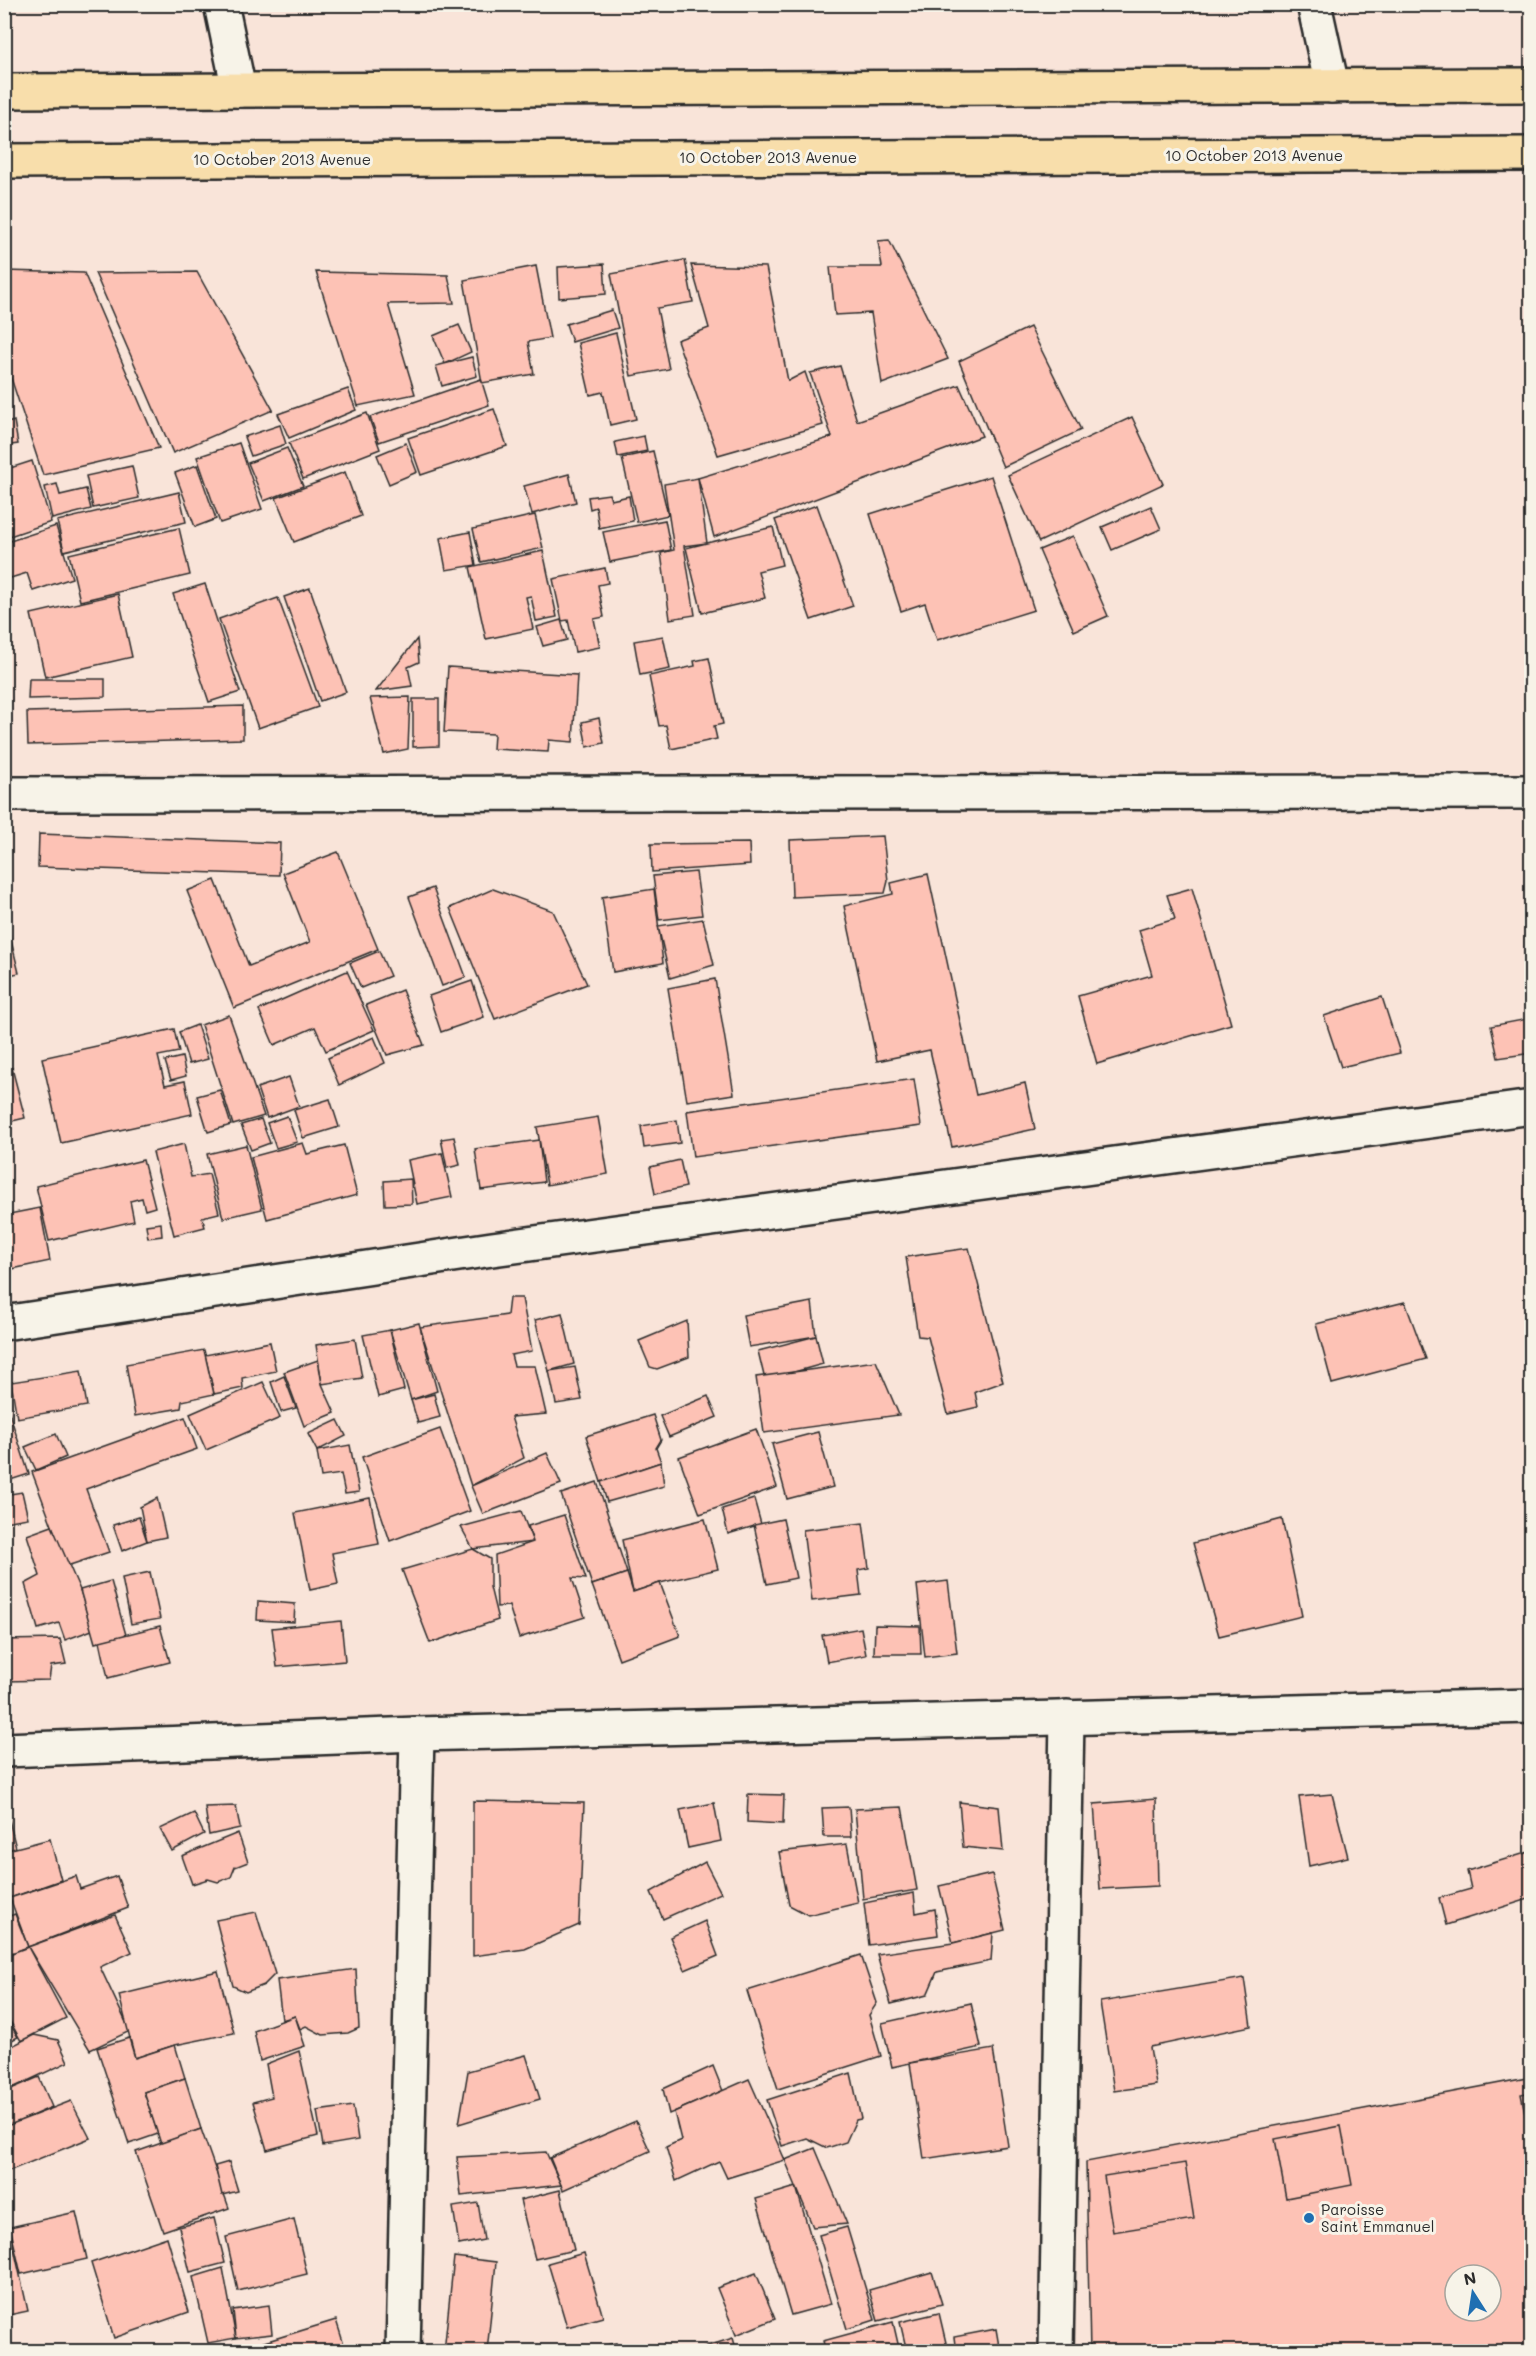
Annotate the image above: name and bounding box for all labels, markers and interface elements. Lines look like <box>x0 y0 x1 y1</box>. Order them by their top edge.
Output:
street label: 10 October 2013 Avenue <box>1165 145 1343 165</box>
street label: 10 October 2013 Avenue <box>679 147 857 167</box>
street label: 10 October 2013 Avenue <box>193 149 371 169</box>
place label: Paroisse Saint Emmanuel <box>1321 2199 1435 2236</box>
marker: Paroisse Saint Emmanuel <box>1302 2211 1316 2225</box>
north arrow <box>1443 2263 1503 2323</box>
text: N <box>1462 2266 1478 2289</box>

